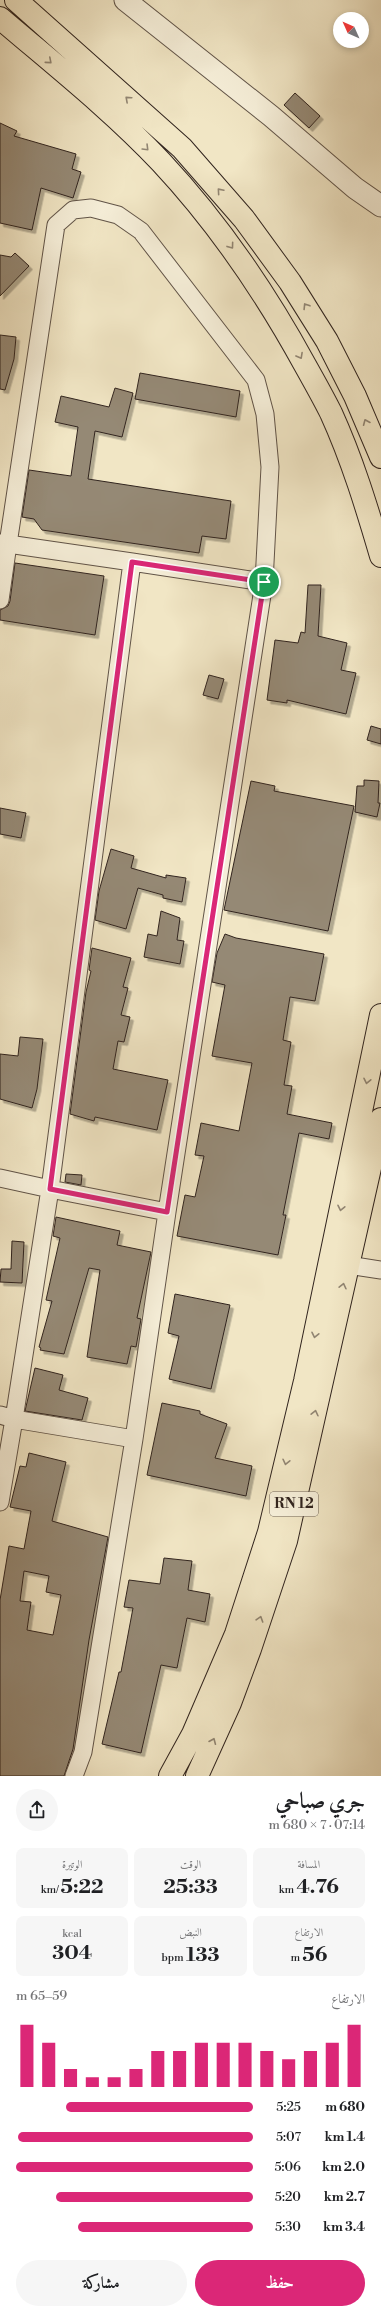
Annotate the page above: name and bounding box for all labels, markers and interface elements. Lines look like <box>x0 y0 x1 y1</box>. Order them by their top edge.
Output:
north arrow <box>333 12 369 48</box>
map controls <box>333 12 369 48</box>
one-way arrow <box>45 56 52 63</box>
one-way arrow <box>125 97 133 104</box>
one-way arrow <box>141 143 149 150</box>
one-way arrow <box>217 188 225 196</box>
one-way arrow <box>226 242 234 249</box>
one-way arrow <box>303 304 310 311</box>
one-way arrow <box>295 352 303 359</box>
one-way arrow <box>362 418 370 425</box>
pin <box>247 565 281 599</box>
icon: arrive <box>253 571 275 593</box>
one-way arrow <box>364 1078 372 1084</box>
one-way arrow <box>337 1205 346 1211</box>
one-way arrow <box>339 1283 347 1289</box>
one-way arrow <box>311 1332 319 1339</box>
one-way arrow <box>310 1410 318 1416</box>
one-way arrow <box>282 1459 290 1465</box>
road number: RN 12 <box>270 1492 318 1516</box>
one-way arrow <box>255 1616 264 1623</box>
one-way arrow <box>209 1737 217 1744</box>
text: جري صباحي <box>276 1788 365 1815</box>
button: share <box>16 1789 58 1831</box>
text: 07:14 · 7 × 680 m <box>269 1817 365 1833</box>
text: الوتيرة <box>62 1858 82 1872</box>
text: الوقت <box>180 1858 201 1872</box>
text: المسافة <box>298 1858 320 1872</box>
text: 5:22 <box>61 1875 103 1900</box>
text: 25:33 <box>163 1875 218 1900</box>
text: 4.76 <box>296 1875 339 1900</box>
text: /km <box>41 1883 61 1897</box>
text: km <box>279 1883 296 1897</box>
text: النبض <box>179 1926 202 1940</box>
text: الارتفاع <box>295 1926 323 1940</box>
text: kcal <box>62 1927 82 1941</box>
text: 304 <box>52 1941 92 1966</box>
text: 133 <box>186 1943 220 1968</box>
text: 56 <box>302 1943 327 1968</box>
text: bpm <box>161 1951 186 1965</box>
text: m <box>290 1951 302 1965</box>
text: 59–65 m <box>16 1988 67 2004</box>
text: الارتفاع <box>331 1991 365 2007</box>
text: 5:25 <box>276 2099 301 2115</box>
text: 680 m <box>325 2099 365 2115</box>
text: 5:07 <box>276 2129 301 2145</box>
text: 1.4 km <box>324 2129 365 2145</box>
text: 5:06 <box>274 2159 301 2175</box>
text: 2.0 km <box>322 2159 365 2175</box>
text: 5:20 <box>275 2189 301 2205</box>
text: 2.7 km <box>324 2189 365 2205</box>
text: 5:30 <box>275 2219 301 2235</box>
text: 3.4 km <box>323 2219 365 2235</box>
button: مشاركة <box>16 2260 187 2306</box>
button: حفظ <box>195 2260 365 2306</box>

